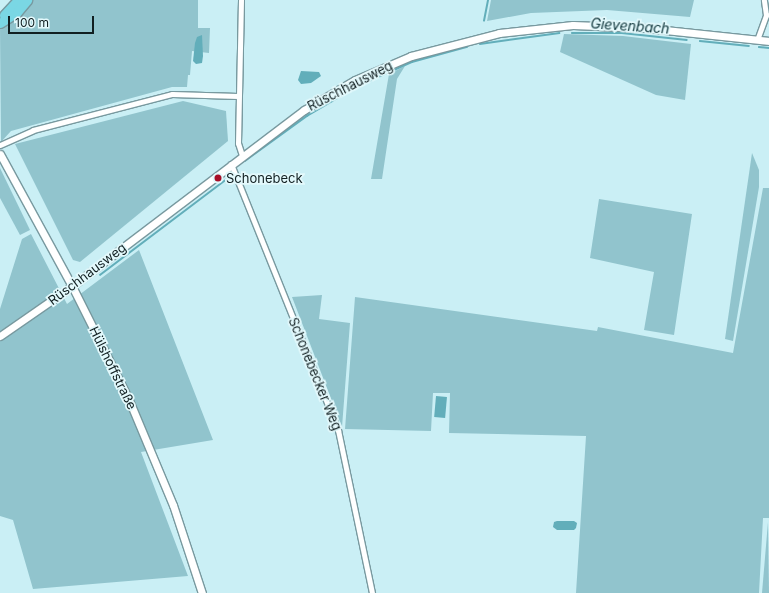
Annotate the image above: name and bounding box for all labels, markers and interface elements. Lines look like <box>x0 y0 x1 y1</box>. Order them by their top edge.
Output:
scale bar <box>10 8 96 34</box>
text: 100 m <box>15 15 49 30</box>
water label: Gievenbach <box>590 15 670 37</box>
street label: Rüschhausweg <box>305 58 395 114</box>
place label: Schonebeck <box>226 170 303 186</box>
marker: Schonebeck <box>213 173 223 183</box>
street label: Rüschhausweg <box>45 240 129 308</box>
street label: Schonebecker Weg <box>285 315 345 433</box>
street label: Hülshoffstraße <box>86 324 140 412</box>

